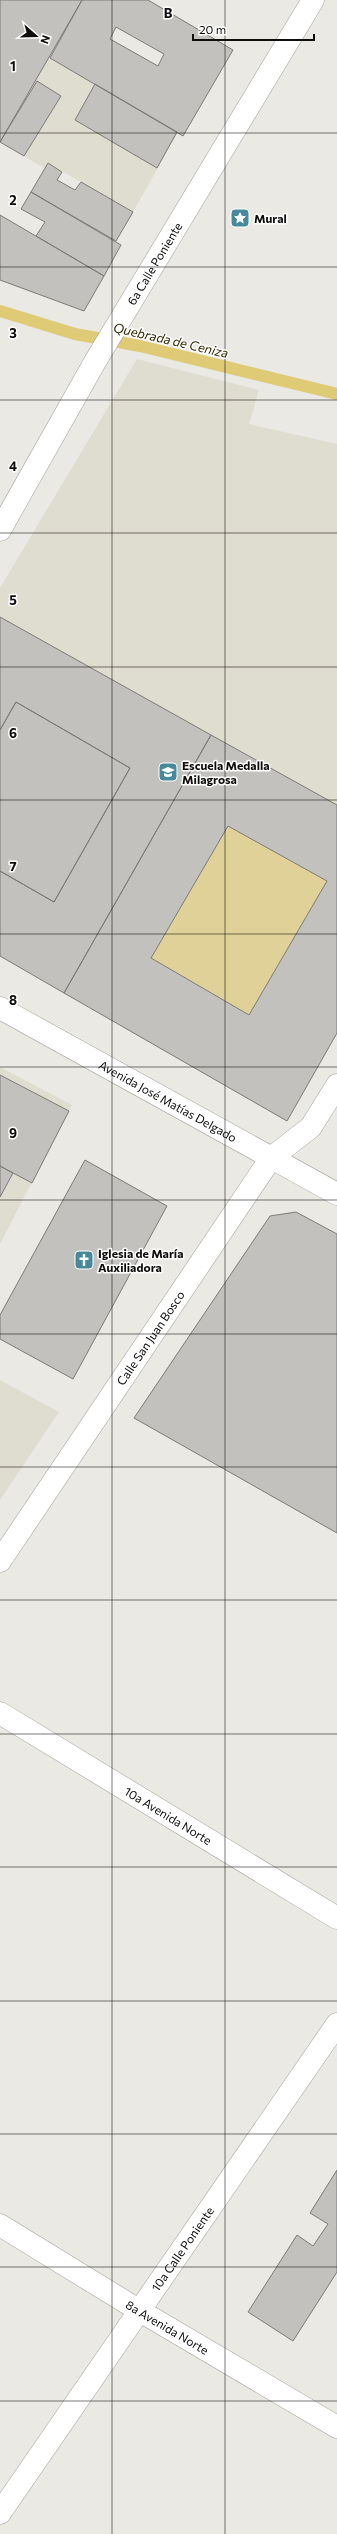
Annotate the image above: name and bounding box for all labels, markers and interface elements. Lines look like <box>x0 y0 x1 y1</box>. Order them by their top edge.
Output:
text: B <box>164 5 173 21</box>
north arrow <box>16 16 56 56</box>
scale bar <box>193 16 314 42</box>
text: 20 m <box>199 22 226 36</box>
text: N <box>38 33 53 46</box>
text: 1 <box>10 58 16 74</box>
text: 2 <box>9 192 17 208</box>
place icon: Mural <box>229 207 251 229</box>
place label: Mural <box>254 211 287 225</box>
street label: 6a Calle Poniente <box>124 220 184 307</box>
water label: Quebrada de Ceniza <box>112 319 230 361</box>
text: 3 <box>9 325 17 341</box>
text: 4 <box>9 458 17 474</box>
text: 5 <box>9 592 17 608</box>
text: 6 <box>9 725 17 741</box>
place label: Escuela Medalla Milagrosa <box>182 758 270 786</box>
school or university icon: Escuela Medalla Milagrosa <box>157 761 179 783</box>
text: 7 <box>9 858 17 874</box>
text: 8 <box>9 992 17 1008</box>
street label: Avenida José Matías Delgado <box>97 1057 239 1144</box>
text: 9 <box>9 1125 17 1141</box>
place label: Iglesia de María Auxiliadora <box>98 1246 184 1274</box>
church icon: Iglesia de María Auxiliadora <box>73 1249 95 1271</box>
street label: Calle San Juan Bosco <box>113 1288 187 1388</box>
street label: 10a Avenida Norte <box>122 1784 214 1847</box>
street label: 10a Calle Poniente <box>148 2204 216 2294</box>
street label: 8a Avenida Norte <box>123 2297 211 2357</box>

